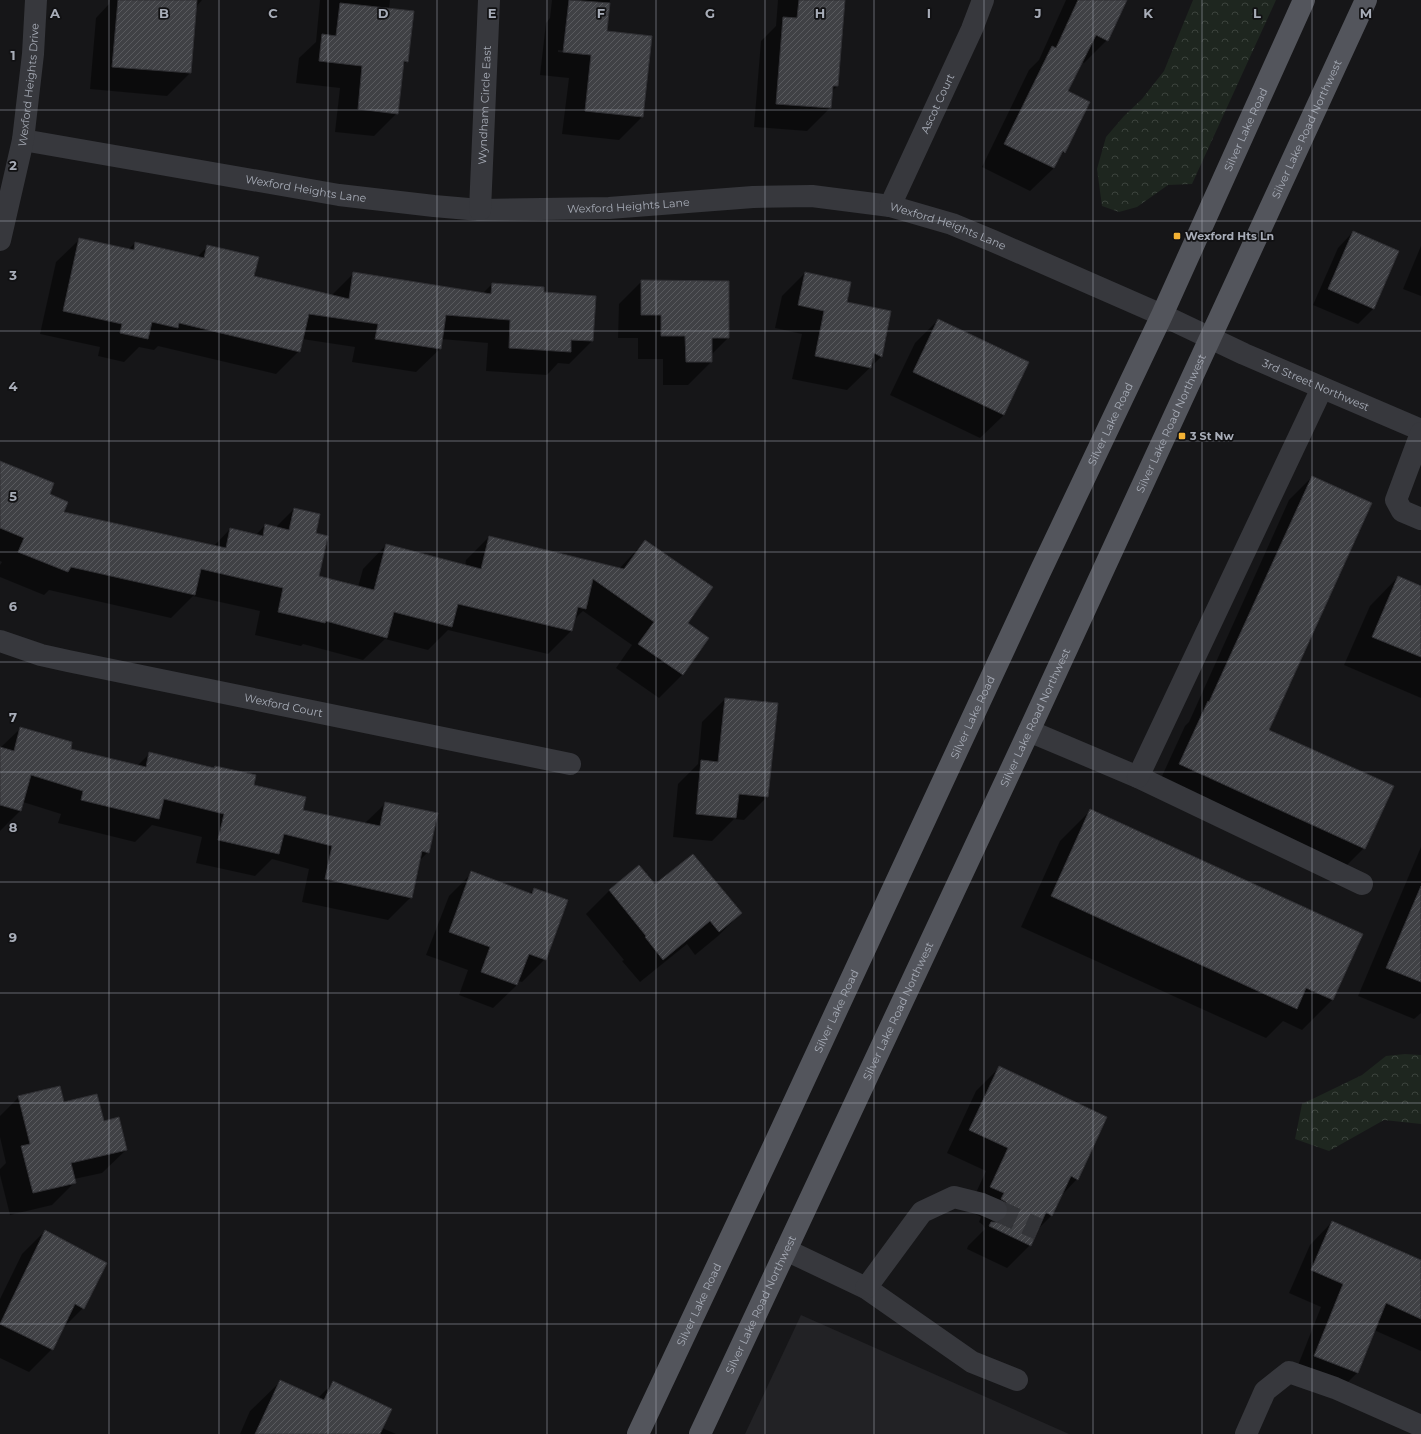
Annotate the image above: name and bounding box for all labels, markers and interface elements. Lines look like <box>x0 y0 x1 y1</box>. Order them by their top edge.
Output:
text: A <box>49 5 61 21</box>
text: B <box>159 5 169 21</box>
text: C <box>268 5 278 21</box>
text: D <box>378 5 389 21</box>
text: E <box>488 5 497 21</box>
text: F <box>597 5 605 21</box>
text: G <box>705 5 715 21</box>
text: H <box>815 5 825 21</box>
text: I <box>927 5 931 21</box>
text: J <box>1033 5 1042 21</box>
text: K <box>1143 5 1153 21</box>
text: L <box>1253 5 1261 21</box>
text: M <box>1360 5 1372 21</box>
street label: Wexford Heights Drive <box>15 22 42 148</box>
street label: Wyndham Circle East <box>475 45 494 165</box>
text: 1 <box>10 47 16 63</box>
street label: Silver Lake Road Northwest <box>1268 57 1345 201</box>
street label: Ascot Court <box>918 71 958 136</box>
street label: Silver Lake Road <box>1221 86 1270 174</box>
text: 2 <box>9 157 17 173</box>
street label: Wexford Heights Lane <box>244 172 367 205</box>
street label: Wexford Heights Lane <box>567 195 690 216</box>
street label: Wexford Heights Lane <box>888 199 1009 253</box>
place label: Wexford Hts Ln <box>1185 229 1274 243</box>
marker: Wexford Hts Ln <box>1172 231 1182 241</box>
text: 3 <box>8 267 17 283</box>
street label: Silver Lake Road Northwest <box>1133 351 1209 495</box>
street label: 3rd Street Northwest <box>1260 356 1372 414</box>
text: 4 <box>9 378 18 394</box>
street label: Silver Lake Road <box>1085 380 1136 468</box>
place label: 3 St Nw <box>1189 429 1234 443</box>
marker: 3 St Nw <box>1177 431 1187 441</box>
text: 5 <box>9 488 17 504</box>
text: 6 <box>9 598 18 614</box>
street label: Silver Lake Road Northwest <box>997 645 1073 789</box>
street label: Silver Lake Road <box>947 673 998 761</box>
street label: Wexford Court <box>243 690 325 720</box>
text: 7 <box>9 709 17 725</box>
text: 8 <box>9 819 18 835</box>
text: 9 <box>9 929 17 945</box>
street label: Silver Lake Road Northwest <box>860 939 937 1083</box>
street label: Silver Lake Road <box>811 967 862 1055</box>
street label: Silver Lake Road Northwest <box>722 1233 799 1376</box>
street label: Silver Lake Road <box>673 1261 724 1348</box>

